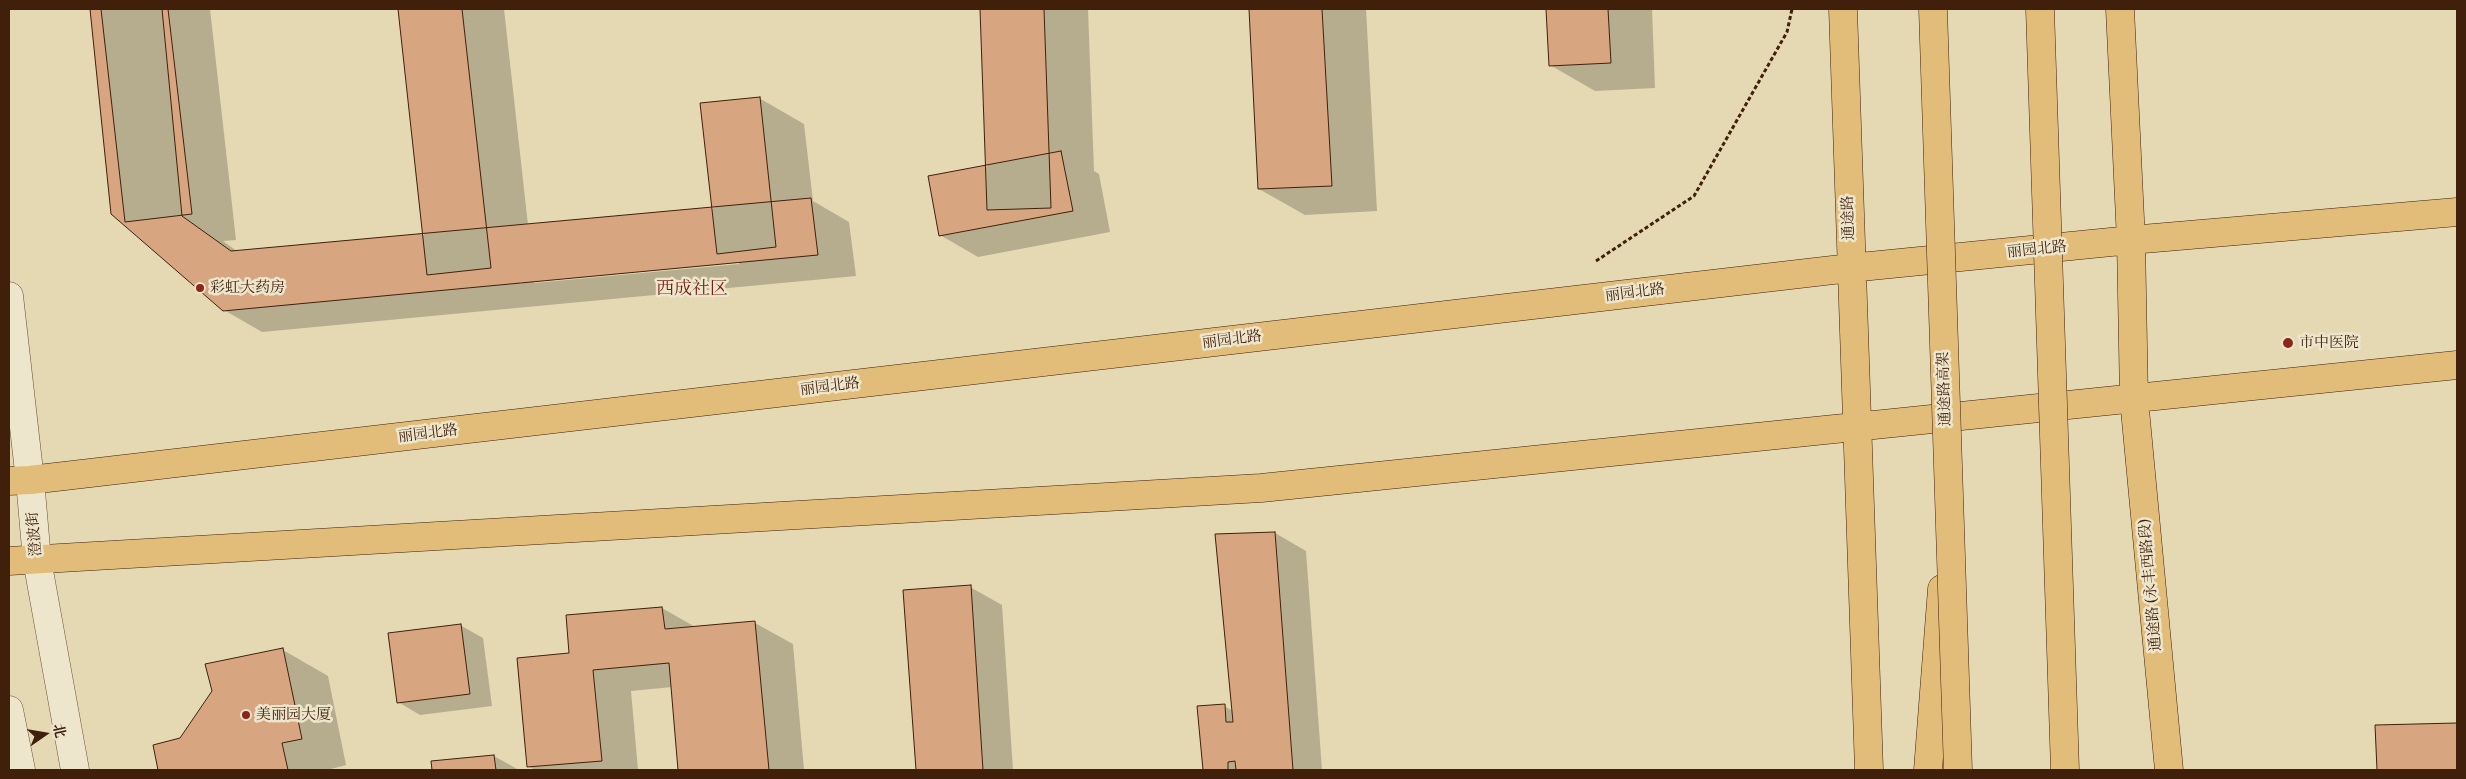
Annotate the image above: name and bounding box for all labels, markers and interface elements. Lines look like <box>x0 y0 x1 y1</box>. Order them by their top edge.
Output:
street label: 通途路 <box>1839 195 1859 241</box>
street label: 丽园北路 <box>2006 238 2068 262</box>
district label: 西成社区 <box>656 278 728 300</box>
place label: 彩虹大药房 <box>210 279 285 297</box>
street label: 丽园北路 <box>1604 280 1666 306</box>
marker: 彩虹大药房 <box>194 282 206 294</box>
street label: 丽园北路 <box>1201 327 1263 353</box>
place label: 市中医院 <box>2299 334 2359 352</box>
marker: 市中医院 <box>2281 336 2295 350</box>
street label: 通途路高架 <box>1935 351 1955 427</box>
street label: 丽园北路 <box>799 374 861 400</box>
street label: 丽园北路 <box>397 421 459 447</box>
street label: 澄波街 <box>24 511 46 557</box>
street label: 通途路 (永丰西路段) <box>2136 518 2166 652</box>
place label: 美丽园大厦 <box>256 706 331 724</box>
north arrow <box>20 709 70 759</box>
marker: 美丽园大厦 <box>240 709 252 721</box>
text: 北 <box>48 722 71 740</box>

